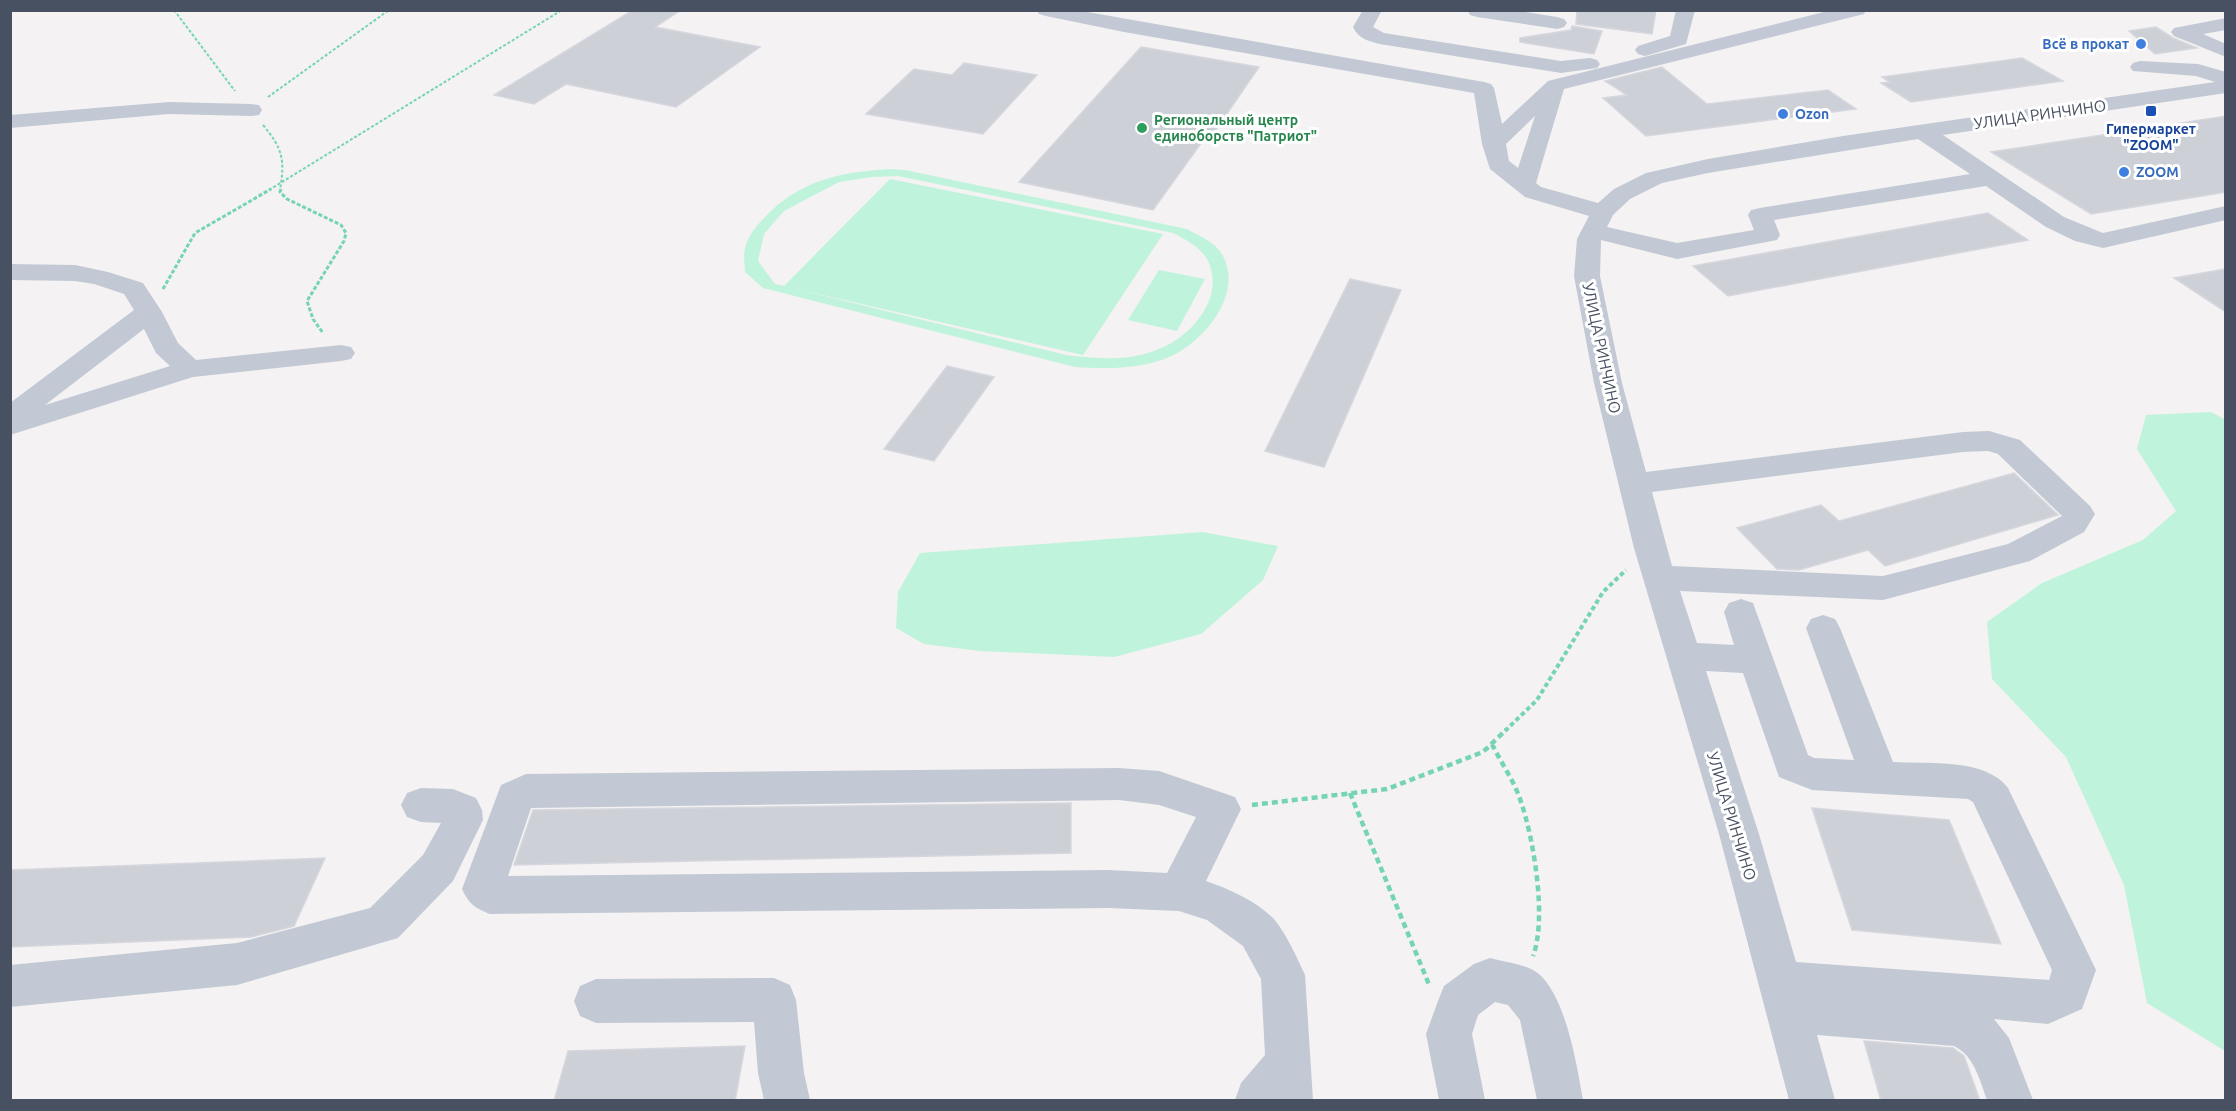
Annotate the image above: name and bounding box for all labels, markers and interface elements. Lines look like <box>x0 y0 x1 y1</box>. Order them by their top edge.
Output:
place label: Всё в прокат <box>2042 36 2129 52</box>
marker: Всё в прокат <box>2134 37 2148 51</box>
street label: УЛИЦА РИНЧИНО <box>1973 96 2107 132</box>
marker: Гипермаркет "ZOOM" <box>2144 104 2158 118</box>
place label: Ozon <box>1795 106 1829 122</box>
marker: Ozon <box>1776 107 1790 121</box>
place label: Региональный центр единоборств "Патриот" <box>1154 112 1317 144</box>
marker: Региональный центр единоборств "Патриот" <box>1135 121 1149 135</box>
place label: Гипермаркет "ZOOM" <box>2106 121 2196 153</box>
place label: ZOOM <box>2136 164 2179 180</box>
marker: ZOOM <box>2117 165 2131 179</box>
street label: УЛИЦА РИНЧИНО <box>1579 281 1625 415</box>
street label: УЛИЦА РИНЧИНО <box>1704 750 1760 882</box>

